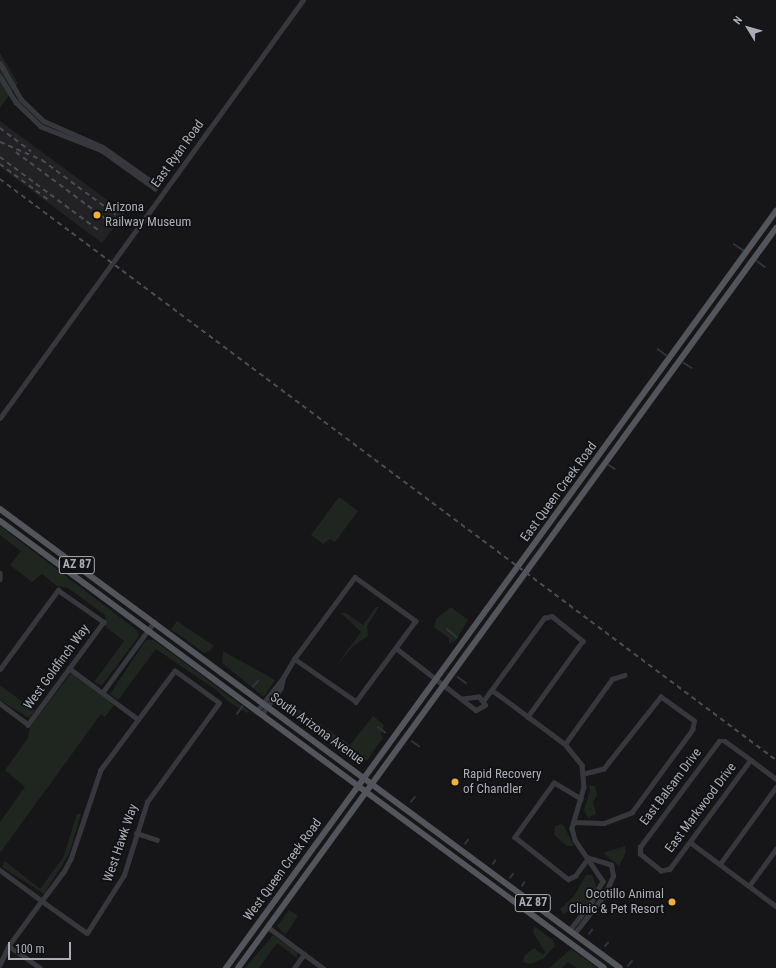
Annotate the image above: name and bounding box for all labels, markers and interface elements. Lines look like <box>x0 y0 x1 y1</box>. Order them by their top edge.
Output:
north arrow <box>728 8 768 48</box>
text: N <box>731 14 745 27</box>
street label: East Ryan Road <box>148 117 208 191</box>
place label: Arizona Railway Museum <box>105 200 191 231</box>
marker: Arizona Railway Museum <box>92 210 102 220</box>
street label: East Queen Creek Road <box>518 439 600 545</box>
road number: AZ 87 <box>58 555 96 575</box>
street label: West Goldfinch Way <box>21 621 93 713</box>
street label: South Arizona Avenue <box>267 690 367 768</box>
street label: East Balsam Drive <box>637 745 705 829</box>
street label: East Markwood Drive <box>662 760 740 856</box>
place label: Rapid Recovery of Chandler <box>463 767 541 798</box>
marker: Rapid Recovery of Chandler <box>450 777 460 787</box>
street label: West Hawk Way <box>100 802 142 884</box>
street label: West Queen Creek Road <box>241 816 325 924</box>
place label: Ocotillo Animal Clinic & Pet Resort <box>569 887 664 918</box>
road number: AZ 87 <box>514 893 552 913</box>
marker: Ocotillo Animal Clinic & Pet Resort <box>667 897 677 907</box>
scale bar <box>10 934 73 960</box>
text: 100 m <box>15 942 45 956</box>

